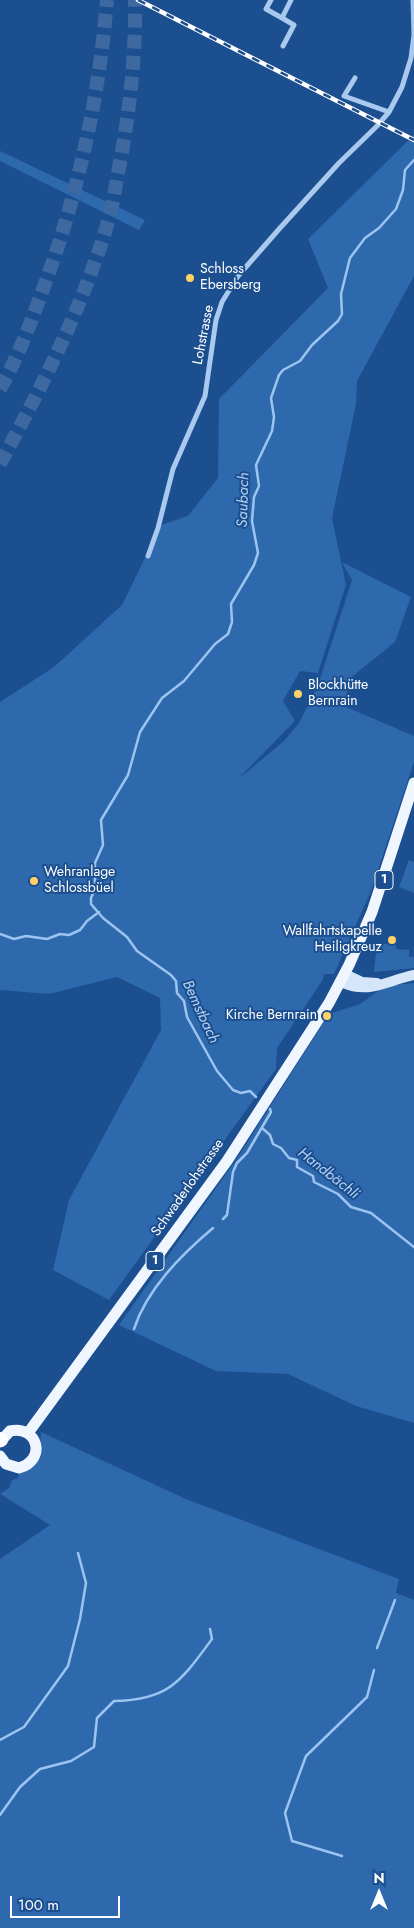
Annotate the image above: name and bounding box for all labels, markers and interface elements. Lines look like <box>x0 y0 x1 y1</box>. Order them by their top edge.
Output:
place label: Schloss Ebersberg <box>200 262 261 294</box>
marker: Schloss Ebersberg <box>184 272 196 284</box>
street label: Lohstrasse <box>190 304 218 366</box>
water label: Saubach <box>234 472 254 528</box>
place label: Blockhütte Bernrain <box>308 678 368 710</box>
marker: Blockhütte Bernrain <box>292 688 304 700</box>
place label: Wehranlage Schlossbüel <box>44 865 115 898</box>
road number: 1 <box>375 870 393 890</box>
marker: Wehranlage Schlossbüel <box>28 875 40 887</box>
place label: Wallfahrtskapelle Heiligkreuz <box>283 924 382 956</box>
marker: Wallfahrtskapelle Heiligkreuz <box>386 934 398 946</box>
water label: Bemstbach <box>178 978 222 1046</box>
place label: Kirche Bernrain <box>226 1008 317 1024</box>
marker: Kirche Bernrain <box>321 1010 333 1022</box>
street label: Schwaderlohstrasse <box>148 1136 228 1240</box>
water label: Handbächli <box>294 1144 362 1204</box>
road number: 1 <box>146 1252 164 1270</box>
north arrow <box>354 1868 404 1918</box>
text: N <box>373 1868 385 1888</box>
scale bar <box>12 1886 122 1918</box>
text: 100 m <box>18 1894 59 1916</box>

